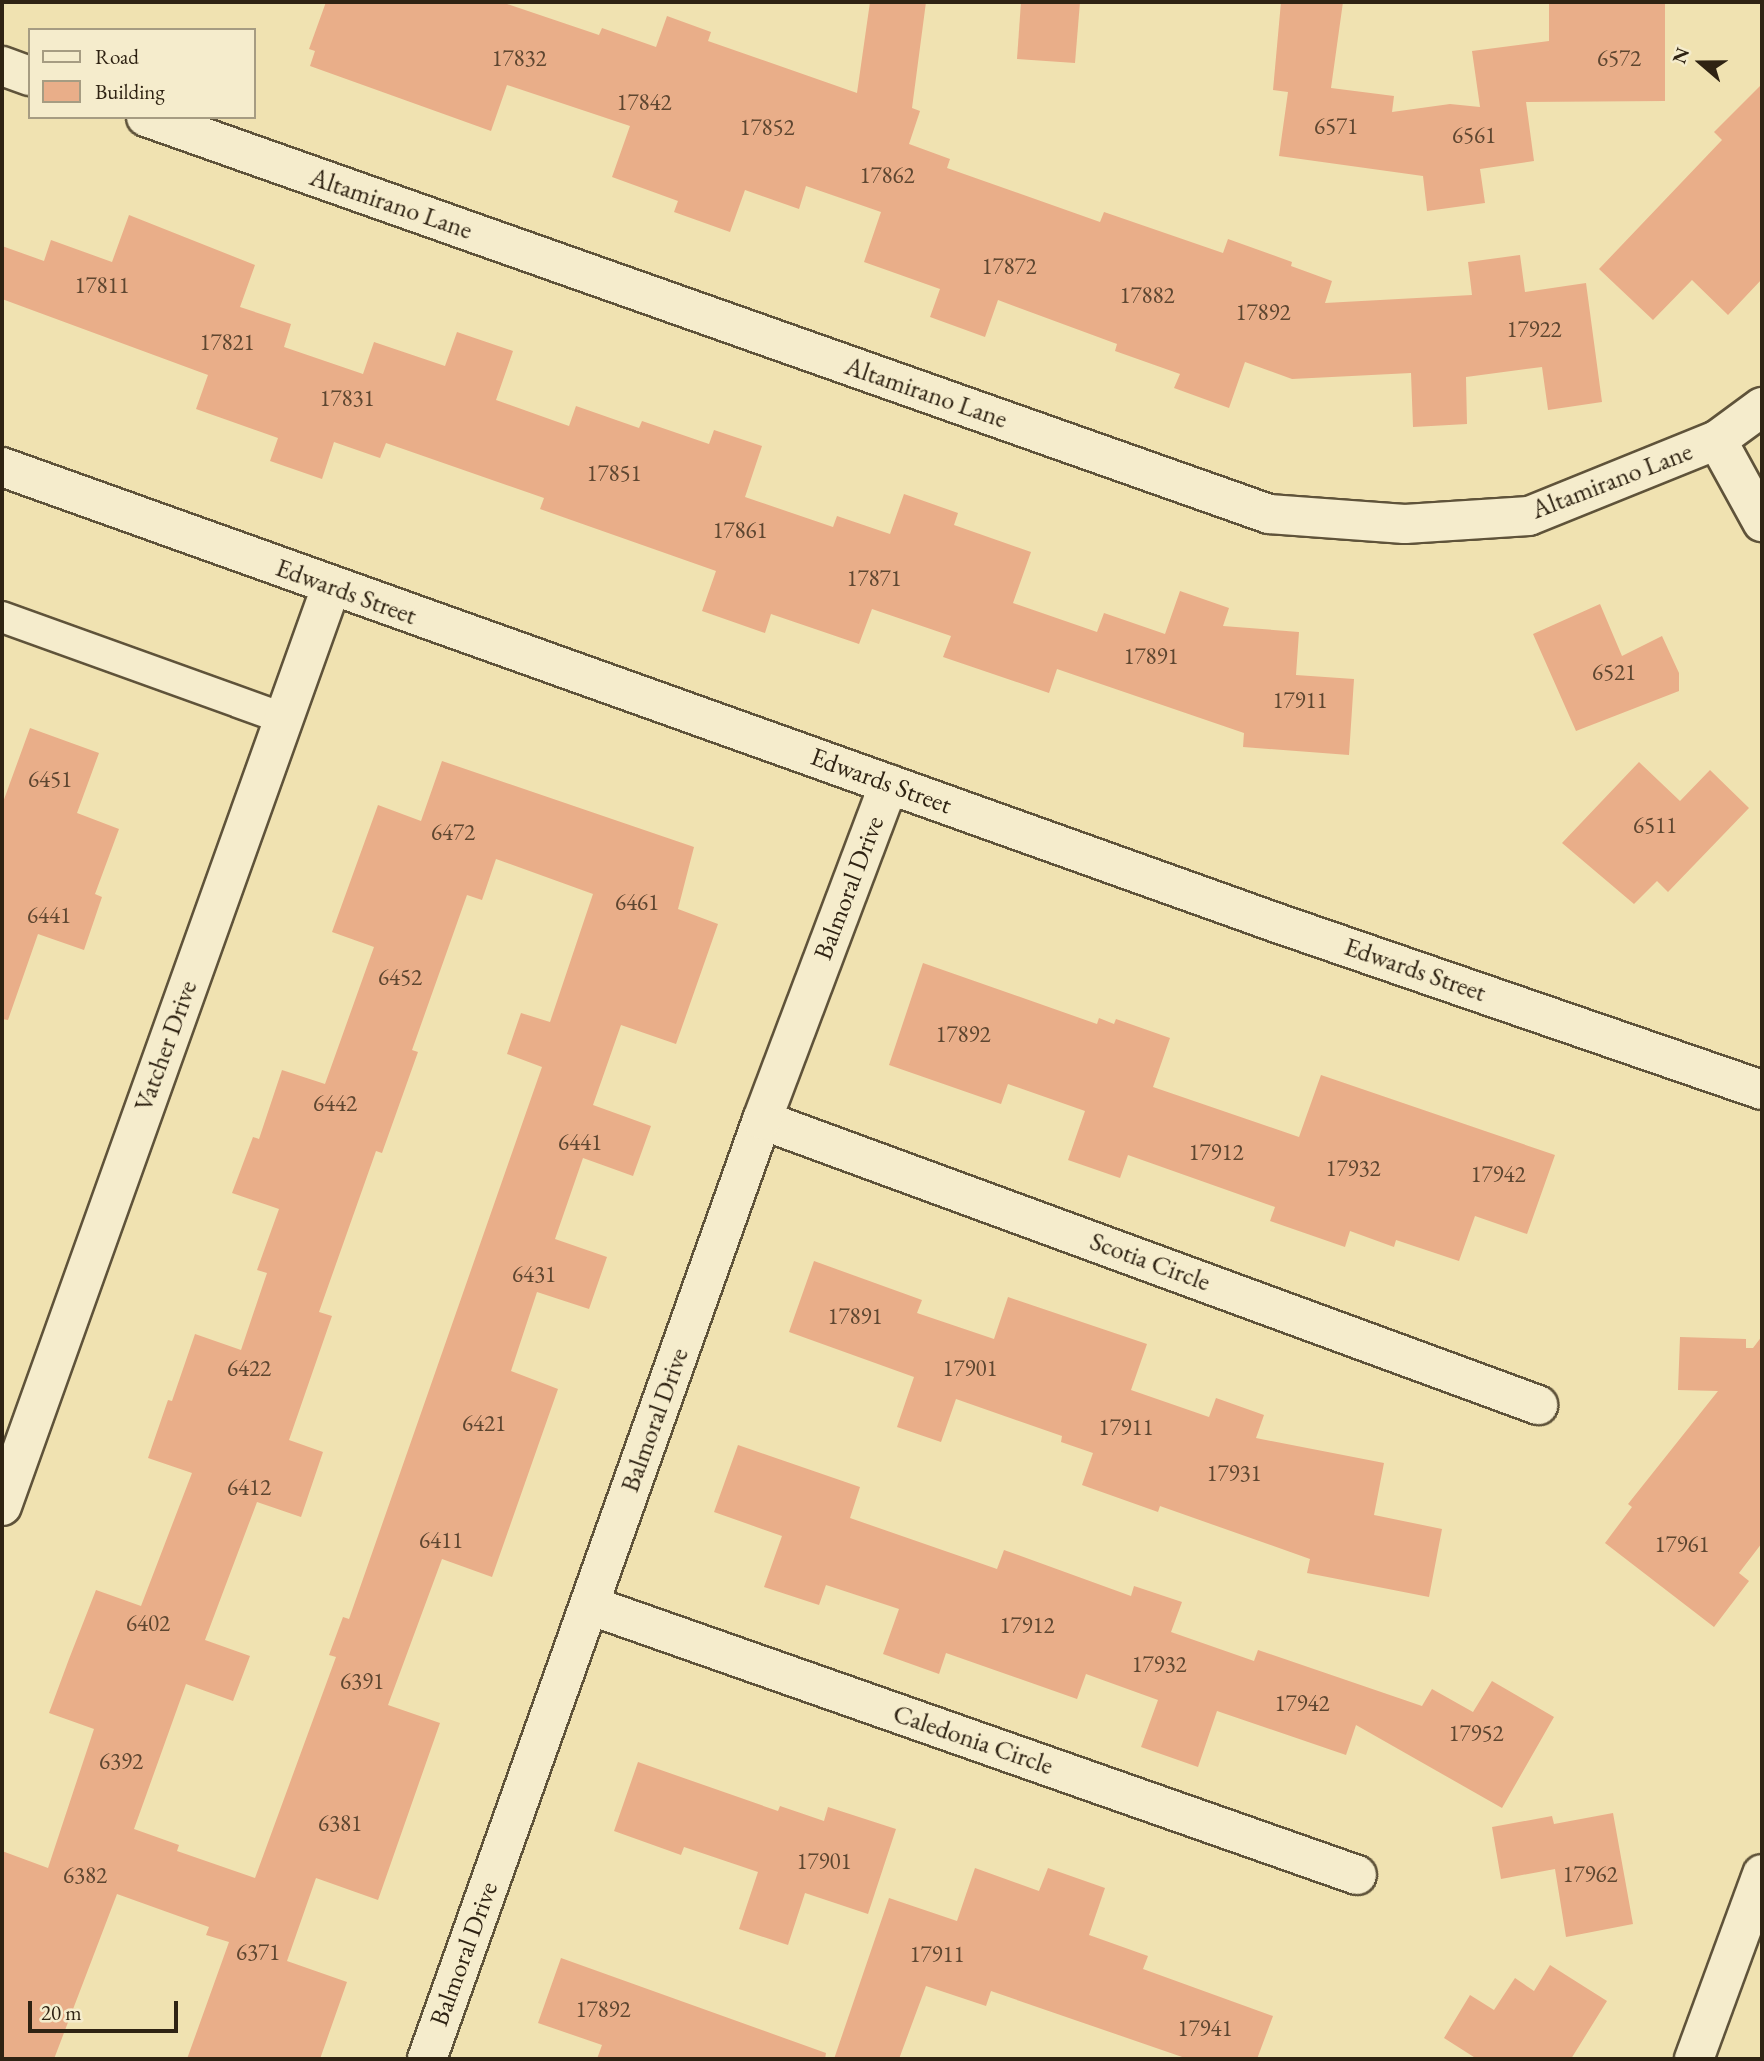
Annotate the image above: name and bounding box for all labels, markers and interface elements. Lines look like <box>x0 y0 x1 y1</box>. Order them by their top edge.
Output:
legend <box>28 28 256 119</box>
north arrow <box>1666 28 1736 98</box>
text: Road <box>95 43 139 70</box>
house number: 17832 <box>491 44 547 72</box>
house number: 6572 <box>1597 44 1641 72</box>
text: N <box>1666 44 1695 67</box>
text: Building <box>95 78 165 105</box>
house number: 17842 <box>616 88 672 116</box>
house number: 6571 <box>1314 112 1358 140</box>
house number: 17852 <box>739 113 795 141</box>
house number: 6561 <box>1452 121 1496 149</box>
house number: 17862 <box>859 161 915 189</box>
street label: Altamirano Lane <box>306 162 476 246</box>
house number: 17872 <box>981 252 1037 280</box>
house number: 17811 <box>74 271 130 299</box>
house number: 17882 <box>1119 281 1175 309</box>
house number: 17892 <box>1235 298 1291 326</box>
house number: 17922 <box>1506 315 1562 343</box>
house number: 17821 <box>199 328 255 356</box>
street label: Altamirano Lane <box>841 351 1011 435</box>
house number: 17831 <box>319 384 375 412</box>
street label: Altamirano Lane <box>1527 436 1697 526</box>
house number: 17851 <box>586 459 642 487</box>
house number: 17861 <box>712 516 768 544</box>
street label: Edwards Street <box>271 552 421 632</box>
house number: 17871 <box>846 564 902 592</box>
house number: 17891 <box>1123 642 1179 670</box>
house number: 6521 <box>1592 658 1636 686</box>
house number: 17911 <box>1272 686 1328 714</box>
street label: Edwards Street <box>806 741 956 821</box>
house number: 6451 <box>28 765 72 793</box>
house number: 6511 <box>1633 811 1677 839</box>
street label: Balmoral Drive <box>807 812 891 964</box>
house number: 6472 <box>431 818 475 846</box>
house number: 6461 <box>615 888 659 916</box>
house number: 6441 <box>27 901 71 929</box>
street label: Edwards Street <box>1340 931 1490 1009</box>
house number: 6452 <box>378 963 422 991</box>
street label: Vatcher Drive <box>128 976 204 1116</box>
house number: 17892 <box>935 1020 991 1048</box>
house number: 6442 <box>313 1089 357 1117</box>
house number: 6441 <box>558 1128 602 1156</box>
house number: 17912 <box>1188 1138 1244 1166</box>
house number: 17932 <box>1325 1154 1381 1182</box>
house number: 17942 <box>1470 1160 1526 1188</box>
street label: Scotia Circle <box>1086 1226 1214 1298</box>
house number: 6431 <box>512 1260 556 1288</box>
house number: 17891 <box>827 1302 883 1330</box>
street label: Balmoral Drive <box>615 1344 695 1496</box>
house number: 6422 <box>227 1354 271 1382</box>
house number: 17901 <box>942 1354 998 1382</box>
house number: 6421 <box>462 1409 506 1437</box>
house number: 17911 <box>1098 1413 1154 1441</box>
house number: 17931 <box>1206 1459 1262 1487</box>
house number: 6412 <box>227 1473 271 1501</box>
house number: 6411 <box>419 1526 463 1554</box>
house number: 17961 <box>1654 1530 1710 1558</box>
house number: 6402 <box>126 1609 170 1637</box>
house number: 17912 <box>999 1611 1055 1639</box>
house number: 17932 <box>1131 1650 1187 1678</box>
house number: 6391 <box>340 1667 384 1695</box>
house number: 17942 <box>1274 1689 1330 1717</box>
street label: Caledonia Circle <box>889 1698 1057 1782</box>
house number: 17952 <box>1448 1719 1504 1747</box>
house number: 6392 <box>99 1747 143 1775</box>
house number: 6381 <box>318 1809 362 1837</box>
house number: 17901 <box>796 1847 852 1875</box>
house number: 17962 <box>1562 1860 1618 1888</box>
house number: 6382 <box>63 1861 107 1889</box>
street label: Balmoral Drive <box>424 1878 504 2030</box>
house number: 6371 <box>236 1938 280 1966</box>
house number: 17911 <box>909 1940 965 1968</box>
scale bar <box>32 1988 182 2032</box>
house number: 17892 <box>575 1995 631 2023</box>
text: 20 m <box>41 1999 82 2026</box>
house number: 17941 <box>1177 2014 1233 2042</box>

